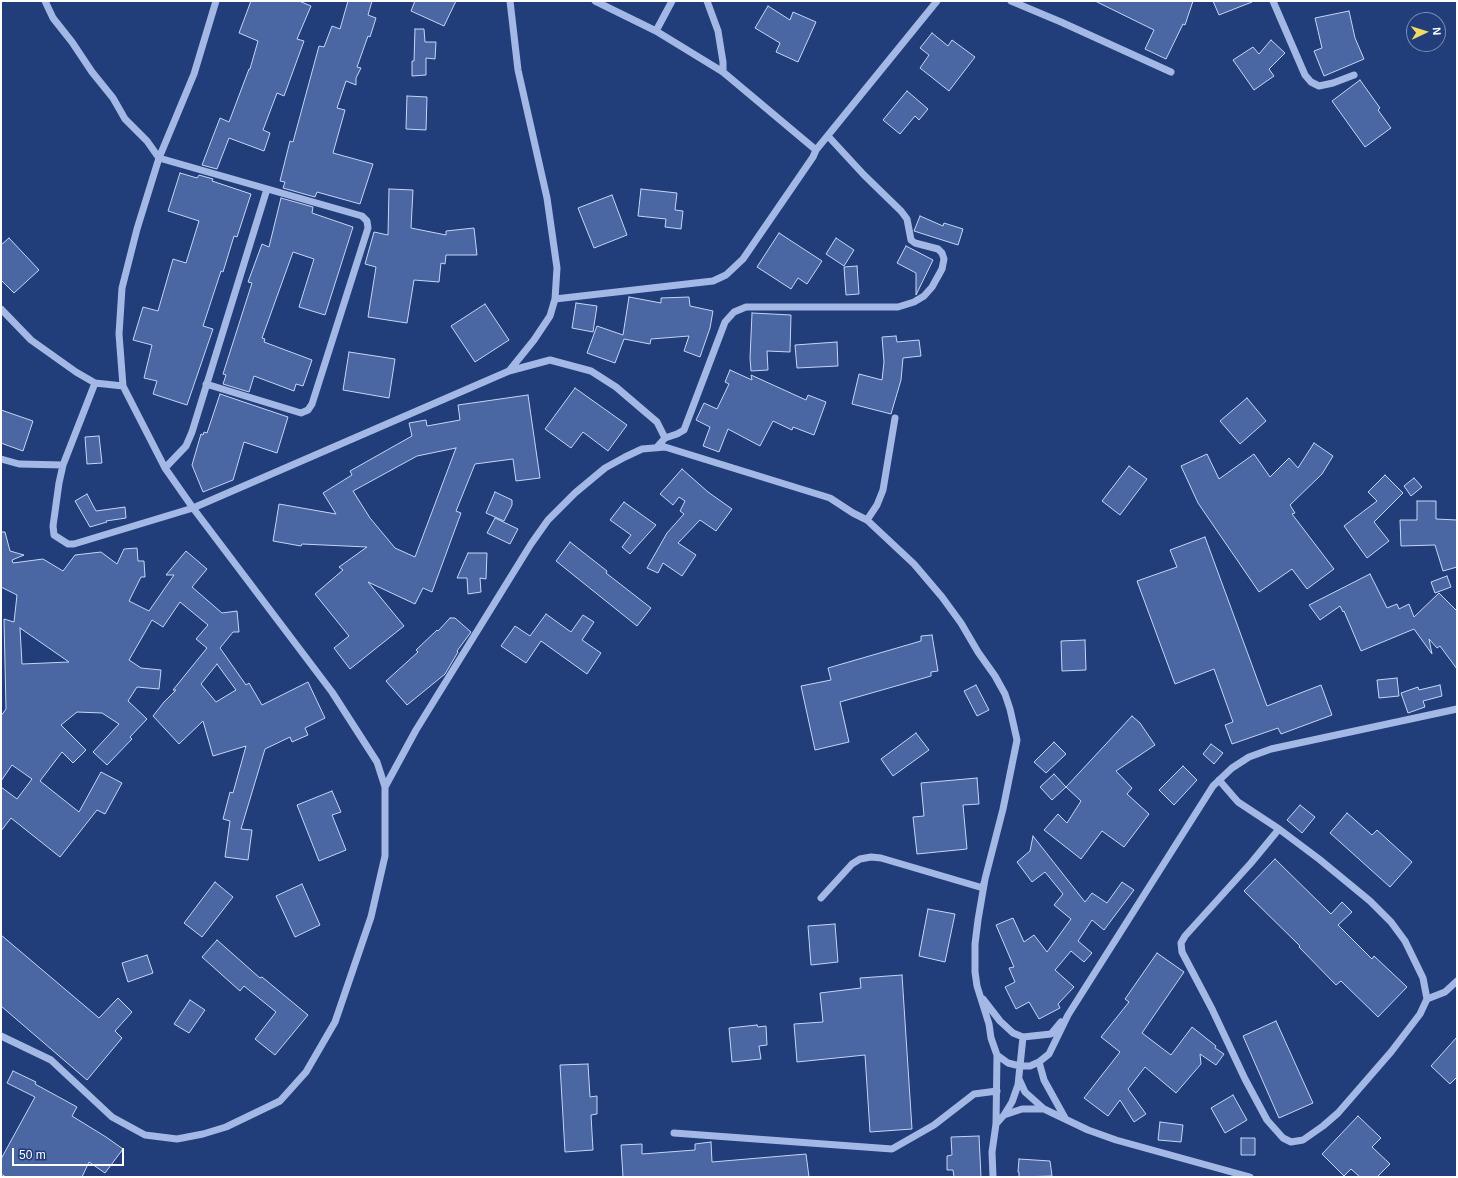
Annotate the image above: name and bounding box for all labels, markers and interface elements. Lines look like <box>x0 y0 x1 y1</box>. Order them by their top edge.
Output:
north arrow <box>1406 12 1446 52</box>
text: N <box>1431 27 1443 36</box>
scale bar <box>14 1140 126 1166</box>
text: 50 m <box>19 1148 46 1162</box>

